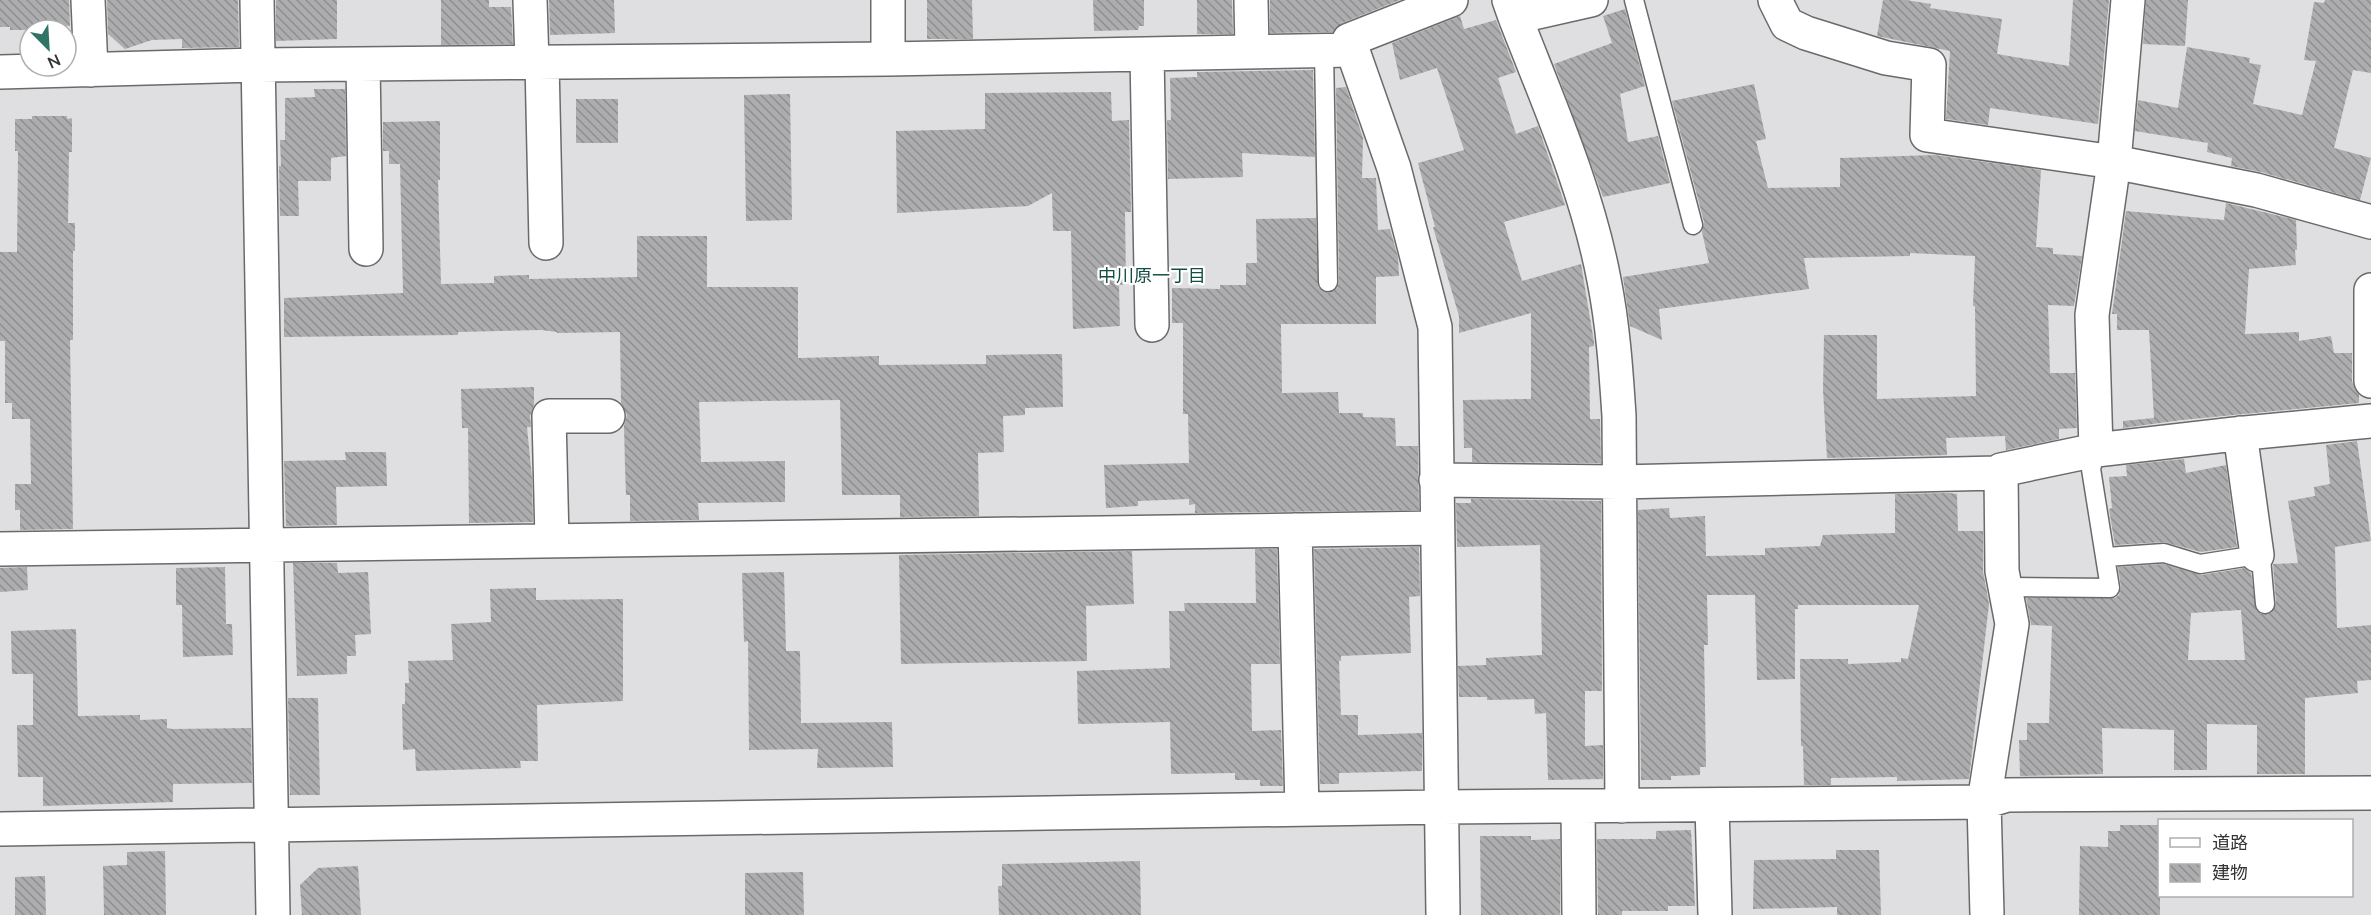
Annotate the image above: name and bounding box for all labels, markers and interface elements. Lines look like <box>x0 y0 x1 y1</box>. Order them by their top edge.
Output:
north arrow <box>18 18 78 78</box>
text: N <box>45 50 64 73</box>
district label: 中川原一丁目 <box>1098 264 1206 287</box>
legend <box>2158 819 2353 897</box>
text: 道路 <box>2212 831 2248 854</box>
text: 建物 <box>2212 861 2248 884</box>

